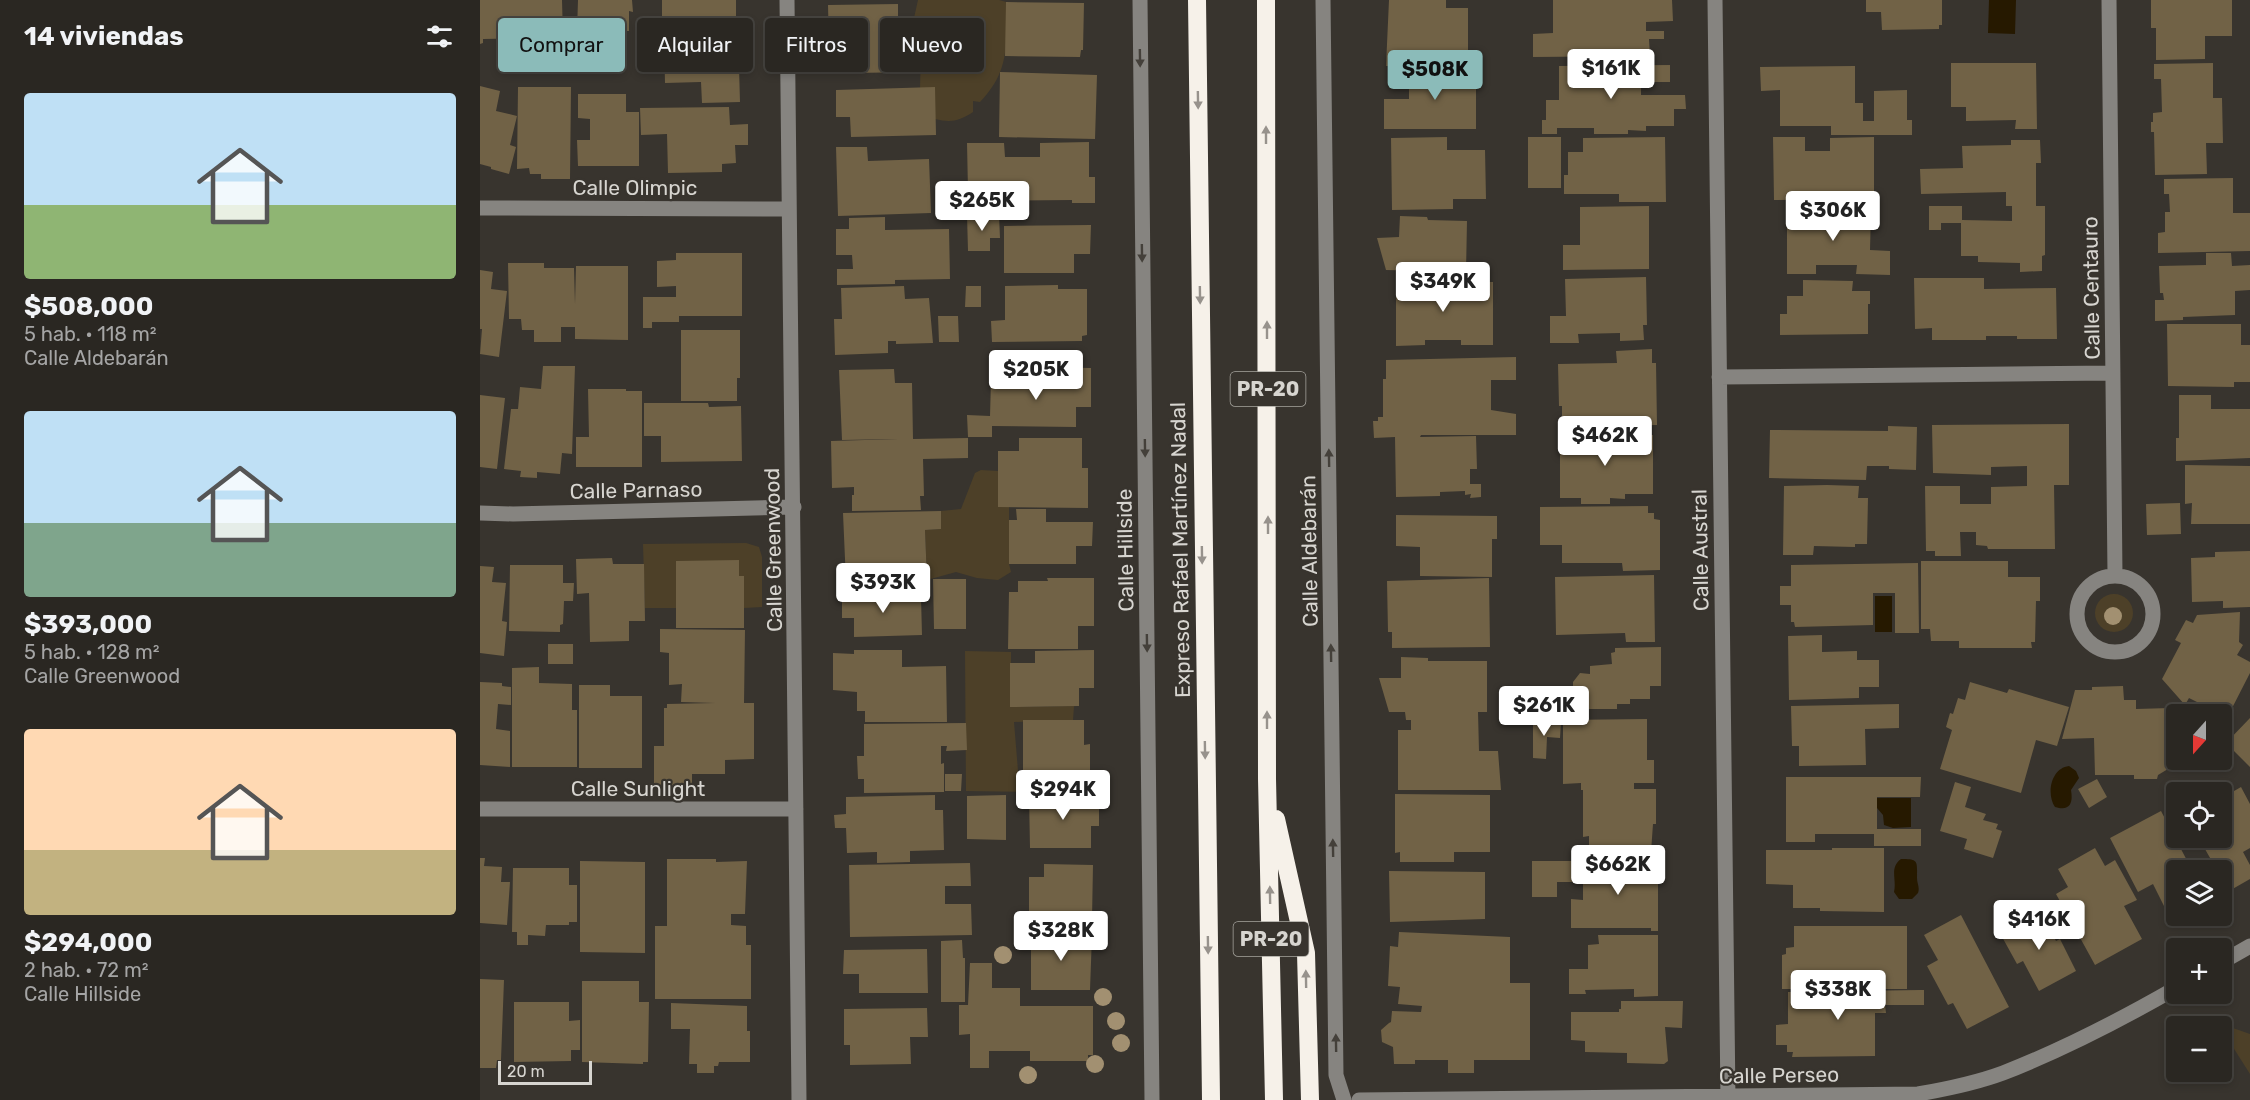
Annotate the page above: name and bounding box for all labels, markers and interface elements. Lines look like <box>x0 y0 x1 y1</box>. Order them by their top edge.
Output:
chip: Comprar <box>498 18 625 72</box>
chip: Alquilar <box>637 18 753 72</box>
chip: Filtros <box>765 18 868 72</box>
chip: Nuevo <box>880 18 984 72</box>
icon: filters <box>423 20 456 53</box>
text: 14 viviendas <box>24 21 184 52</box>
one-way arrow <box>1135 49 1145 68</box>
pin: $161K <box>1569 49 1653 100</box>
pin: $508K <box>1393 50 1477 101</box>
text: $161K <box>1581 56 1641 80</box>
text: $508K <box>1402 57 1468 81</box>
one-way arrow <box>1193 91 1203 110</box>
one-way arrow <box>1261 126 1271 145</box>
icon: home <box>186 132 294 240</box>
street label: Calle Olimpic <box>573 175 697 200</box>
pin: $265K <box>940 181 1024 232</box>
text: $265K <box>949 188 1015 212</box>
pin: $306K <box>1791 191 1875 242</box>
text: $306K <box>1800 198 1866 222</box>
street label: Calle Centauro <box>2077 216 2105 360</box>
one-way arrow <box>1138 244 1147 263</box>
pin: $349K <box>1401 262 1485 313</box>
text: $349K <box>1410 269 1476 293</box>
one-way arrow <box>1195 286 1205 305</box>
text: $508,000 <box>24 291 153 322</box>
one-way arrow <box>1262 321 1272 340</box>
text: 5 hab. · 118 m² <box>24 322 157 346</box>
text: Calle Aldebarán <box>24 346 169 370</box>
pin: $205K <box>994 350 1078 401</box>
text: $205K <box>1003 357 1069 381</box>
road number: PR-20 <box>1230 372 1306 406</box>
street label: Expreso Rafael Martínez Nadal <box>1165 402 1195 698</box>
pin: $462K <box>1563 416 1647 467</box>
text: $462K <box>1572 423 1638 447</box>
one-way arrow <box>1140 439 1150 458</box>
one-way arrow <box>1324 448 1334 467</box>
icon: home <box>186 450 294 558</box>
street label: Calle Greenwood <box>759 468 787 632</box>
street label: Calle Aldebarán <box>1295 475 1323 627</box>
street label: Calle Parnaso <box>569 476 703 504</box>
street label: Calle Hillside <box>1111 488 1139 612</box>
street label: Calle Austral <box>1686 489 1714 611</box>
one-way arrow <box>1263 516 1273 535</box>
one-way arrow <box>1198 545 1207 564</box>
pin: $393K <box>841 563 925 614</box>
text: $393K <box>850 570 916 594</box>
text: $393,000 <box>24 609 152 640</box>
one-way arrow <box>1142 634 1152 653</box>
text: 5 hab. · 128 m² <box>24 640 160 664</box>
one-way arrow <box>1326 643 1336 662</box>
text: Calle Greenwood <box>24 664 180 688</box>
pin: $261K <box>1502 686 1586 737</box>
text: $261K <box>1513 693 1575 717</box>
north arrow <box>2166 704 2232 770</box>
map controls <box>2166 704 2232 1082</box>
one-way arrow <box>1262 711 1272 730</box>
one-way arrow <box>1200 740 1210 759</box>
icon: home <box>186 768 294 876</box>
pin: $294K <box>1021 770 1105 821</box>
street label: Calle Sunlight <box>571 776 705 801</box>
text: $294K <box>1030 777 1096 801</box>
button: locate <box>2166 782 2232 848</box>
one-way arrow <box>1329 838 1338 857</box>
pin: $662K <box>1576 845 1660 896</box>
text: $662K <box>1585 852 1651 876</box>
button: layers <box>2166 860 2232 926</box>
one-way arrow <box>1265 885 1274 904</box>
pin: $416K <box>1997 900 2081 951</box>
text: $416K <box>2008 907 2070 931</box>
pin: $328K <box>1019 911 1103 962</box>
text: $328K <box>1028 918 1094 942</box>
road number: PR-20 <box>1234 922 1308 956</box>
text: $294,000 <box>24 927 152 958</box>
one-way arrow <box>1203 935 1213 954</box>
button: + <box>2166 938 2232 1004</box>
text: 2 hab. · 72 m² <box>24 958 149 982</box>
one-way arrow <box>1302 969 1311 988</box>
pin: $338K <box>1796 970 1880 1021</box>
text: $338K <box>1805 977 1871 1001</box>
text: Calle Hillside <box>24 982 141 1006</box>
button: − <box>2166 1016 2232 1082</box>
one-way arrow <box>1331 1033 1341 1052</box>
scale bar <box>498 1058 592 1086</box>
street label: Calle Perseo <box>1719 1061 1839 1089</box>
text: 20 m <box>507 1062 545 1081</box>

